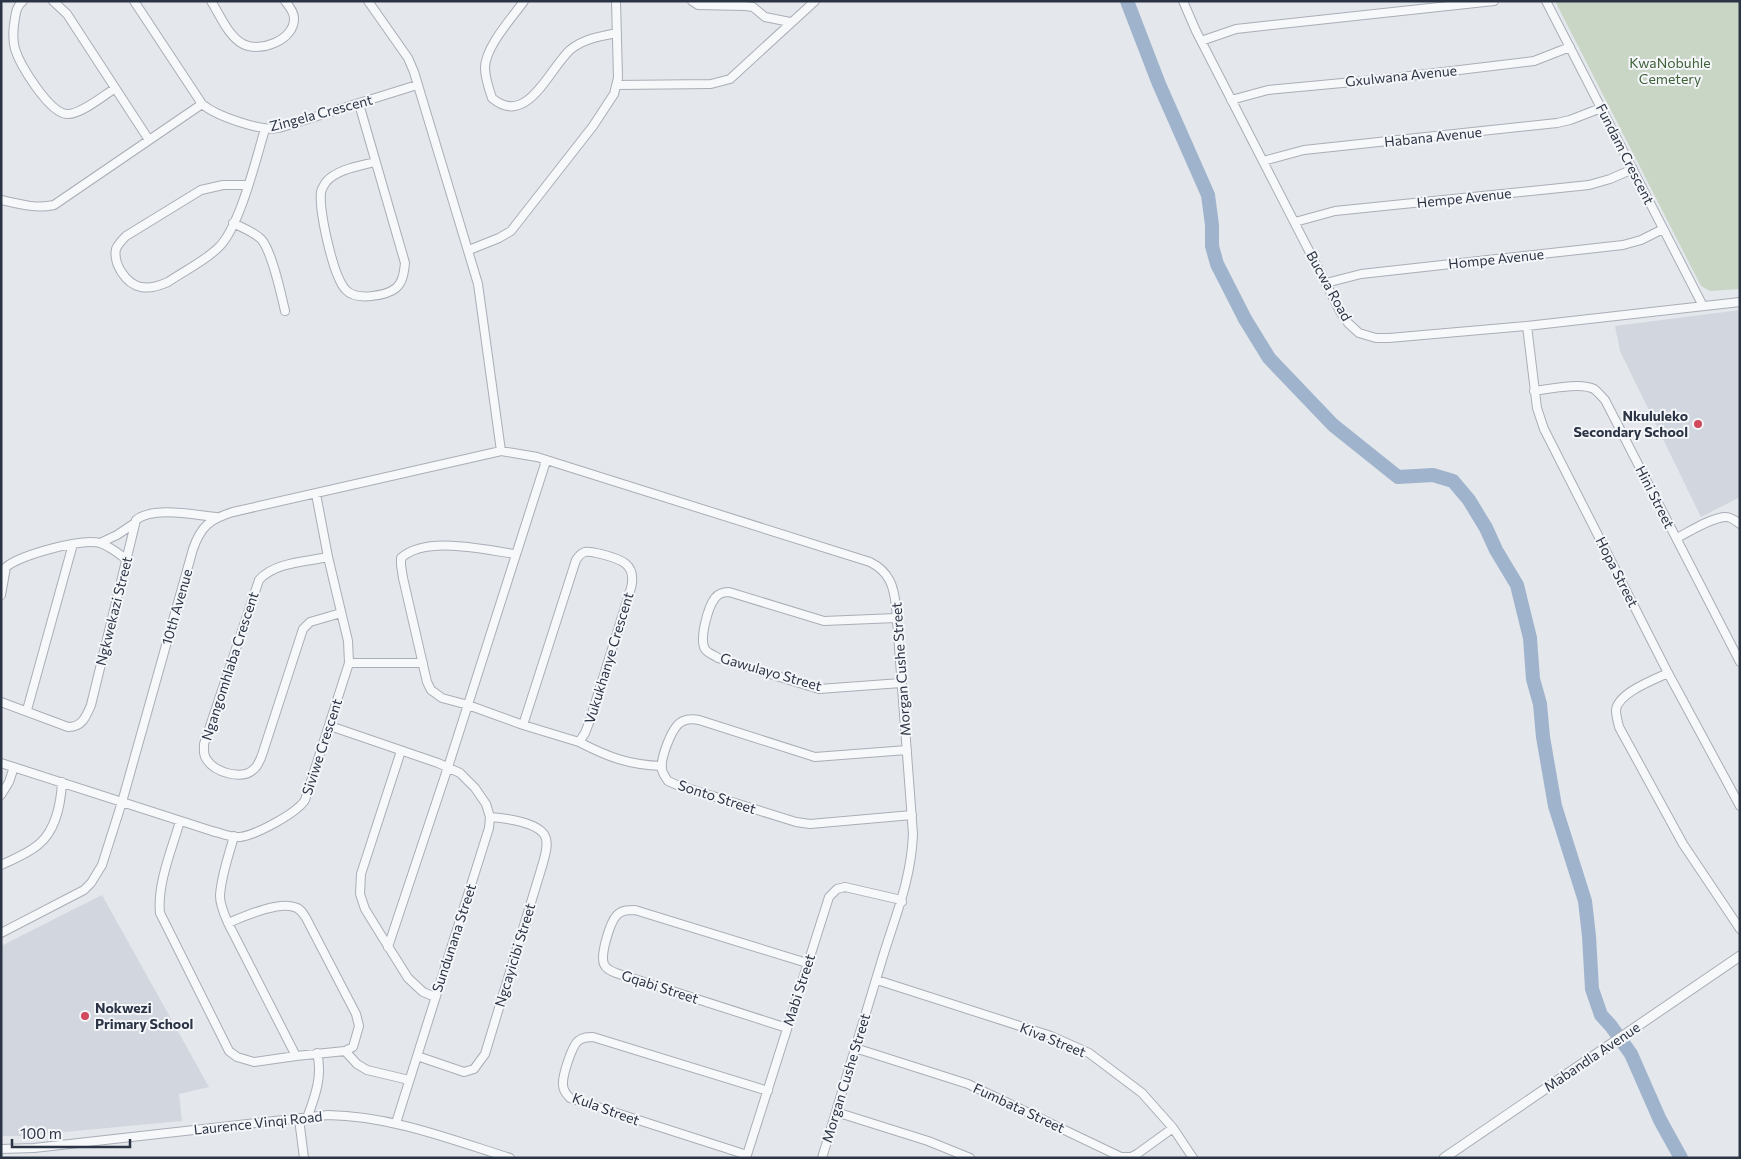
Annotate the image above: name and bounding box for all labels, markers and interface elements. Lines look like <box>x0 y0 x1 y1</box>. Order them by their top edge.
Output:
park label: KwaNobuhle Cemetery <box>1629 54 1711 87</box>
street label: Gxulwana Avenue <box>1344 61 1458 90</box>
street label: Zingela Crescent <box>267 90 375 134</box>
street label: Fundam Crescent <box>1593 101 1658 207</box>
street label: Habana Avenue <box>1383 123 1483 150</box>
street label: Hempe Avenue <box>1416 184 1512 211</box>
street label: Hompe Avenue <box>1447 245 1545 272</box>
street label: Bucwa Road <box>1303 248 1356 324</box>
place label: Nkululeko Secondary School <box>1573 407 1688 440</box>
marker: Nkululeko Secondary School <box>1692 418 1704 430</box>
street label: Hini Street <box>1632 463 1679 531</box>
street label: Hopa Street <box>1592 534 1643 610</box>
street label: Ngkwekazi Street <box>92 554 135 667</box>
street label: 10th Avenue <box>158 567 195 647</box>
street label: Ngangomhlaba Crescent <box>197 589 262 742</box>
street label: Vukukhanye Crescent <box>580 590 637 726</box>
street label: Morgan Cushe Street <box>887 601 914 737</box>
street label: Gawulayo Street <box>718 649 824 694</box>
street label: Siviwe Crescent <box>298 696 345 797</box>
street label: Sonto Street <box>676 776 758 817</box>
street label: Sundunana Street <box>428 881 479 994</box>
street label: Ngcayicibi Street <box>491 901 538 1009</box>
street label: Mabi Street <box>779 951 818 1028</box>
street label: Gqabi Street <box>620 966 701 1007</box>
place label: Nokwezi Primary School <box>95 999 193 1032</box>
marker: Nokwezi Primary School <box>79 1010 91 1022</box>
street label: Morgan Cushe Street <box>818 1011 873 1145</box>
street label: Mabandla Avenue <box>1540 1018 1643 1095</box>
street label: Kiva Street <box>1018 1019 1089 1061</box>
street label: Fumbata Street <box>971 1079 1068 1136</box>
street label: Kula Street <box>570 1089 642 1129</box>
street label: Laurence Vinqi Road <box>193 1107 323 1138</box>
scale bar <box>12 1116 130 1148</box>
text: 100 m <box>20 1124 62 1142</box>

